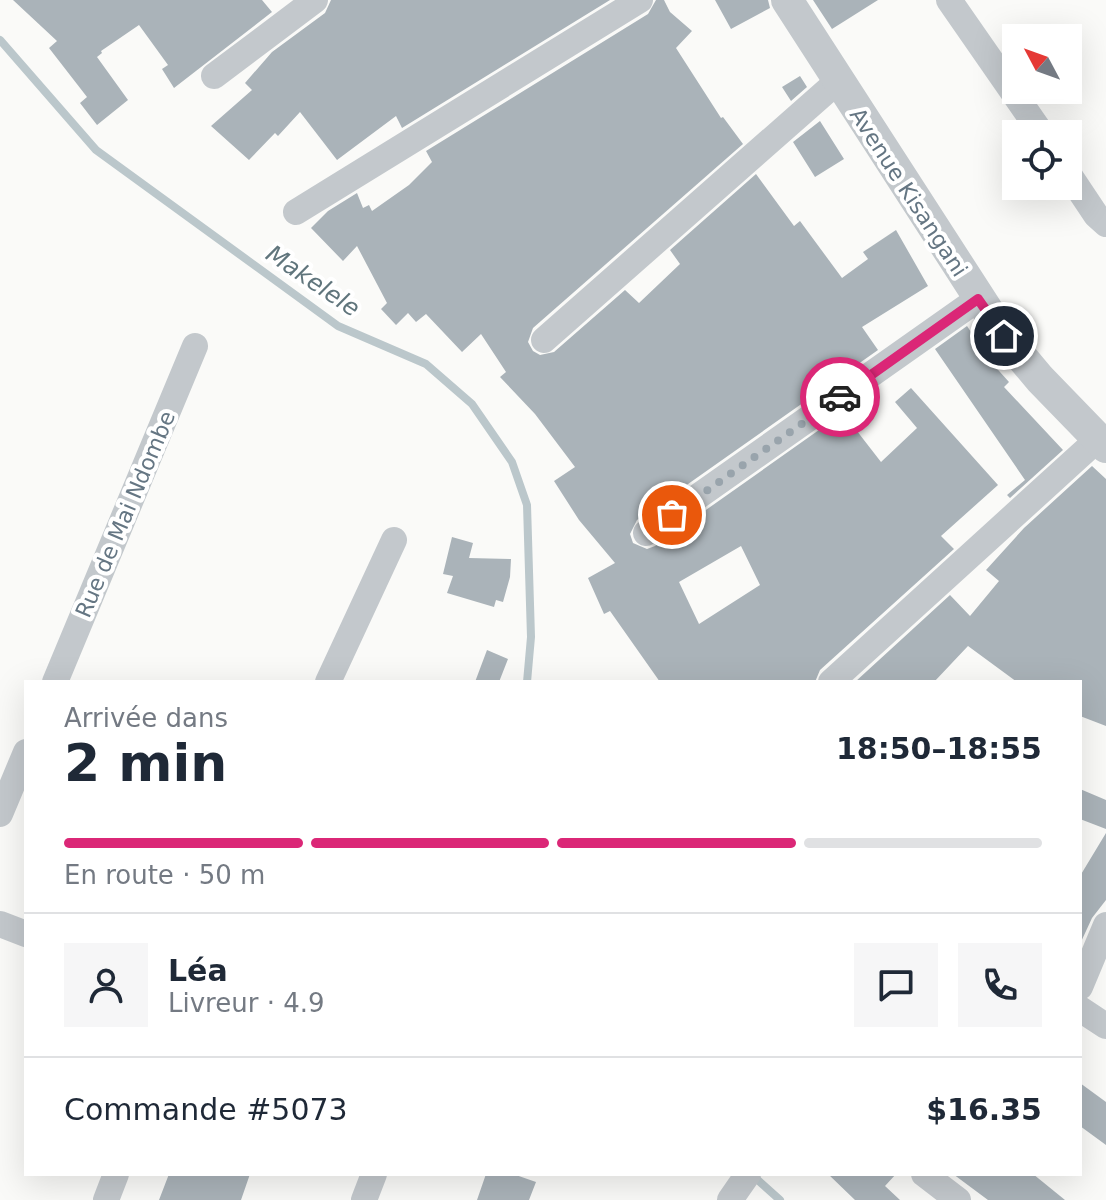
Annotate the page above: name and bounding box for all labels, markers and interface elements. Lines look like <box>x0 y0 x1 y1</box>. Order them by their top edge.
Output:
north arrow <box>1002 24 1082 104</box>
map controls <box>1002 24 1082 200</box>
street label: Avenue Kisangani <box>845 103 972 281</box>
button: locate <box>1002 120 1082 200</box>
water label: Makelele <box>261 239 365 323</box>
pin <box>970 302 1038 370</box>
icon: home <box>982 314 1026 358</box>
courier <box>800 357 880 437</box>
icon: car <box>818 375 862 419</box>
street label: Rue de Mai Ndombe <box>71 407 180 621</box>
pin <box>638 481 706 549</box>
icon: bag <box>650 493 694 537</box>
text: Arrivée dans <box>64 703 228 733</box>
text: 18:50–18:55 <box>836 731 1042 766</box>
text: 2 min <box>64 733 227 793</box>
text: En route · 50 m <box>64 860 265 890</box>
button: person <box>64 943 148 1027</box>
button: chat <box>854 943 938 1027</box>
button: phone <box>958 943 1042 1027</box>
text: Léa <box>168 953 228 988</box>
text: Livreur · 4.9 <box>168 988 325 1018</box>
text: Commande #5073 <box>64 1092 348 1127</box>
text: $16.35 <box>926 1092 1042 1127</box>

